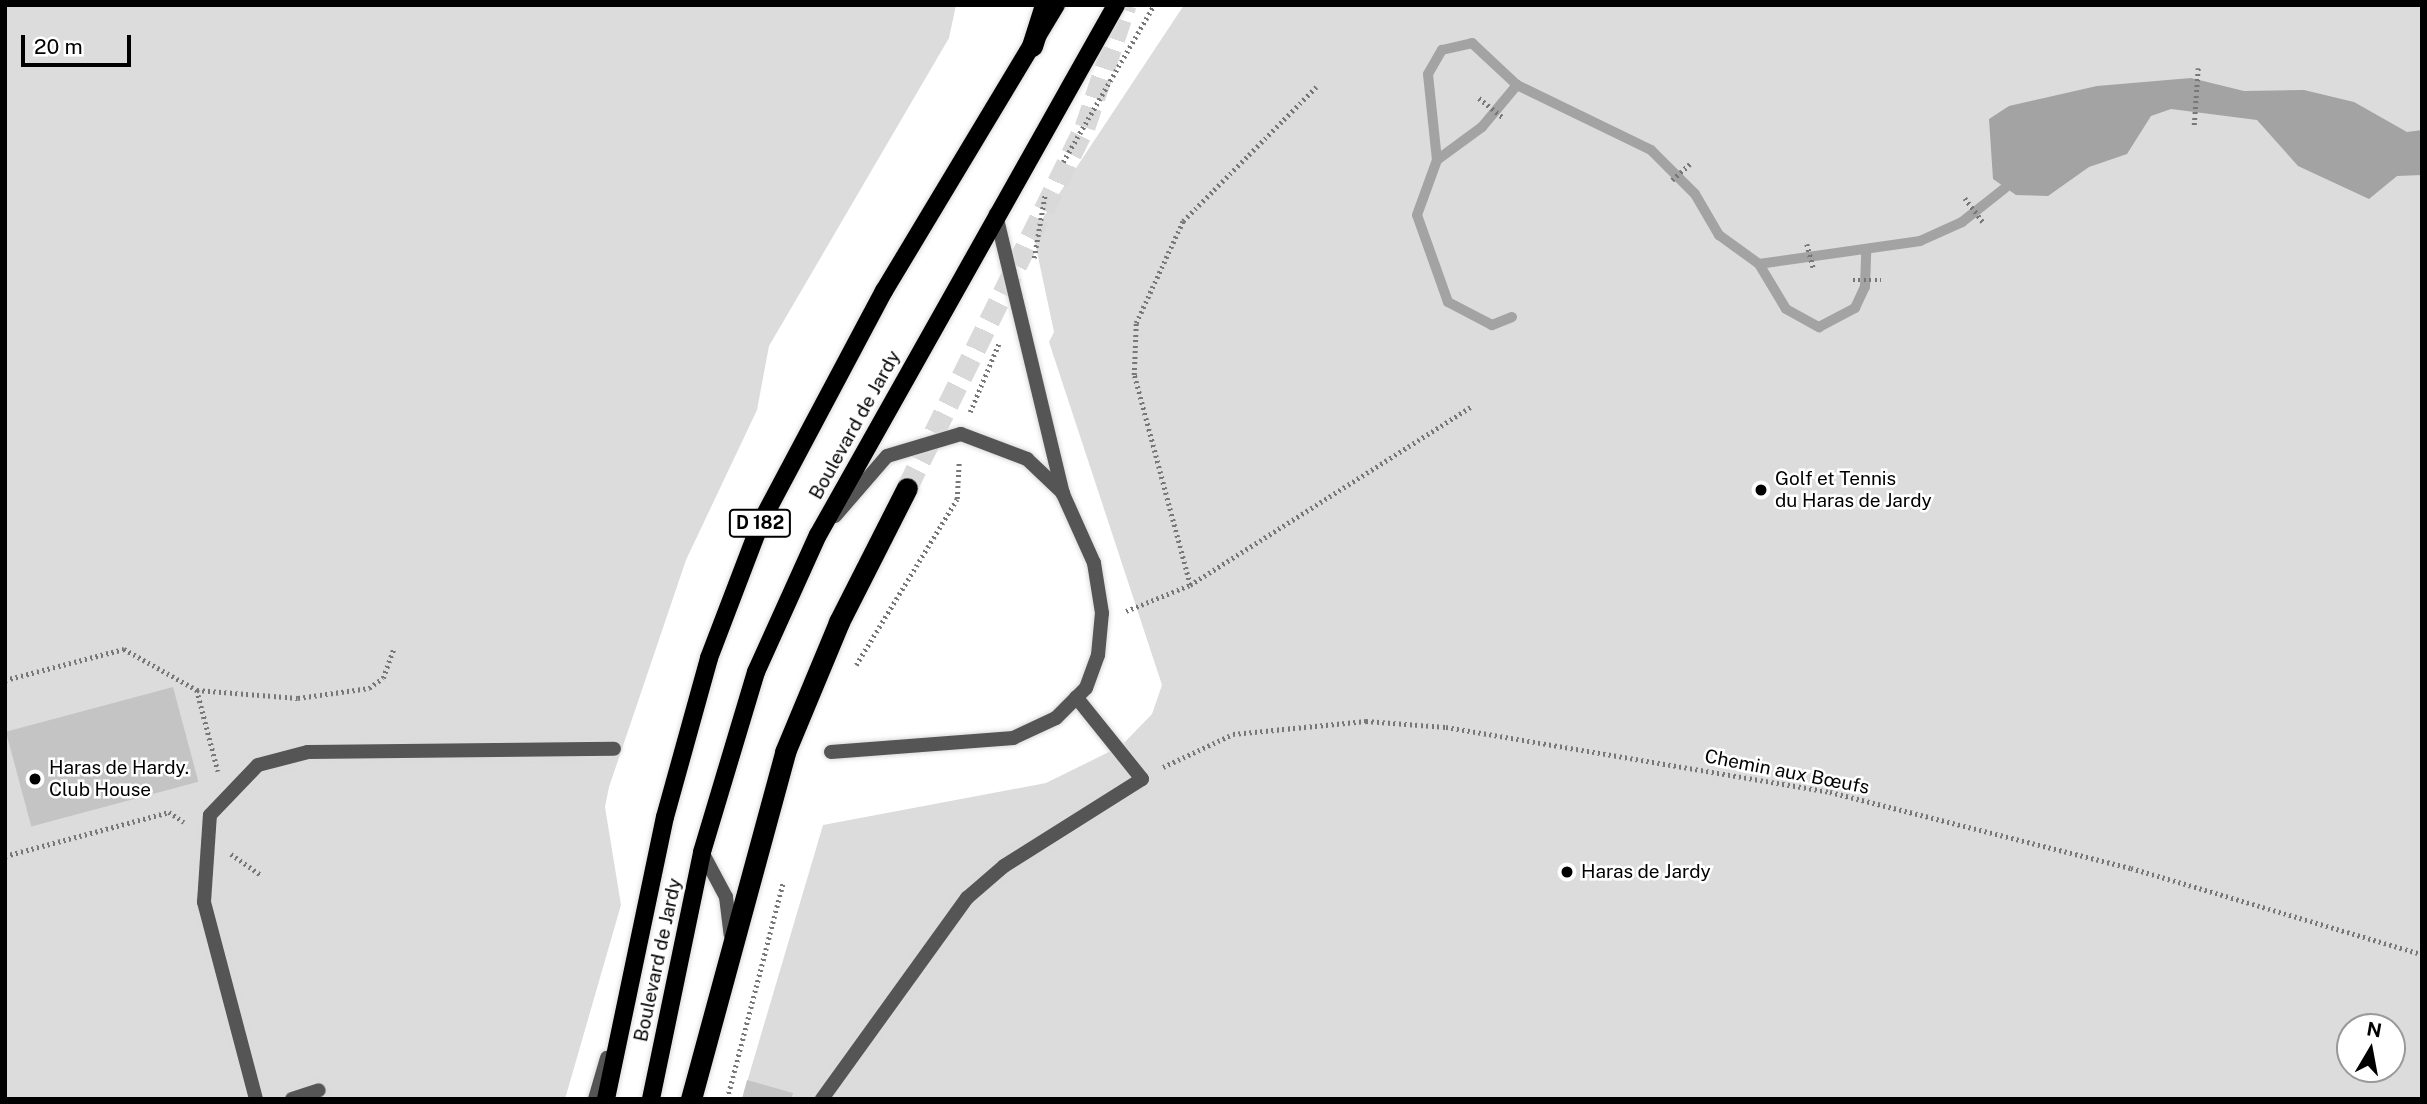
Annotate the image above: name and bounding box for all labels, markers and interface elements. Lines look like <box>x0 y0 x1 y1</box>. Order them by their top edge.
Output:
scale bar <box>24 21 135 65</box>
text: 20 m <box>34 34 83 59</box>
street label: Boulevard de Jardy <box>805 346 905 504</box>
place label: Golf et Tennis du Haras de Jardy <box>1775 468 1932 512</box>
marker: Golf et Tennis du Haras de Jardy <box>1753 482 1769 498</box>
road number: D 182 <box>728 508 792 538</box>
street label: Chemin aux Bœufs <box>1703 745 1871 799</box>
place label: Haras de Hardy. Club House <box>49 757 190 801</box>
marker: Haras de Hardy. Club House <box>27 771 43 787</box>
place label: Haras de Jardy <box>1581 861 1711 883</box>
marker: Haras de Jardy <box>1559 864 1575 880</box>
street label: Boulevard de Jardy <box>629 876 687 1044</box>
north arrow <box>2336 1013 2406 1083</box>
text: N <box>2365 1017 2384 1041</box>

